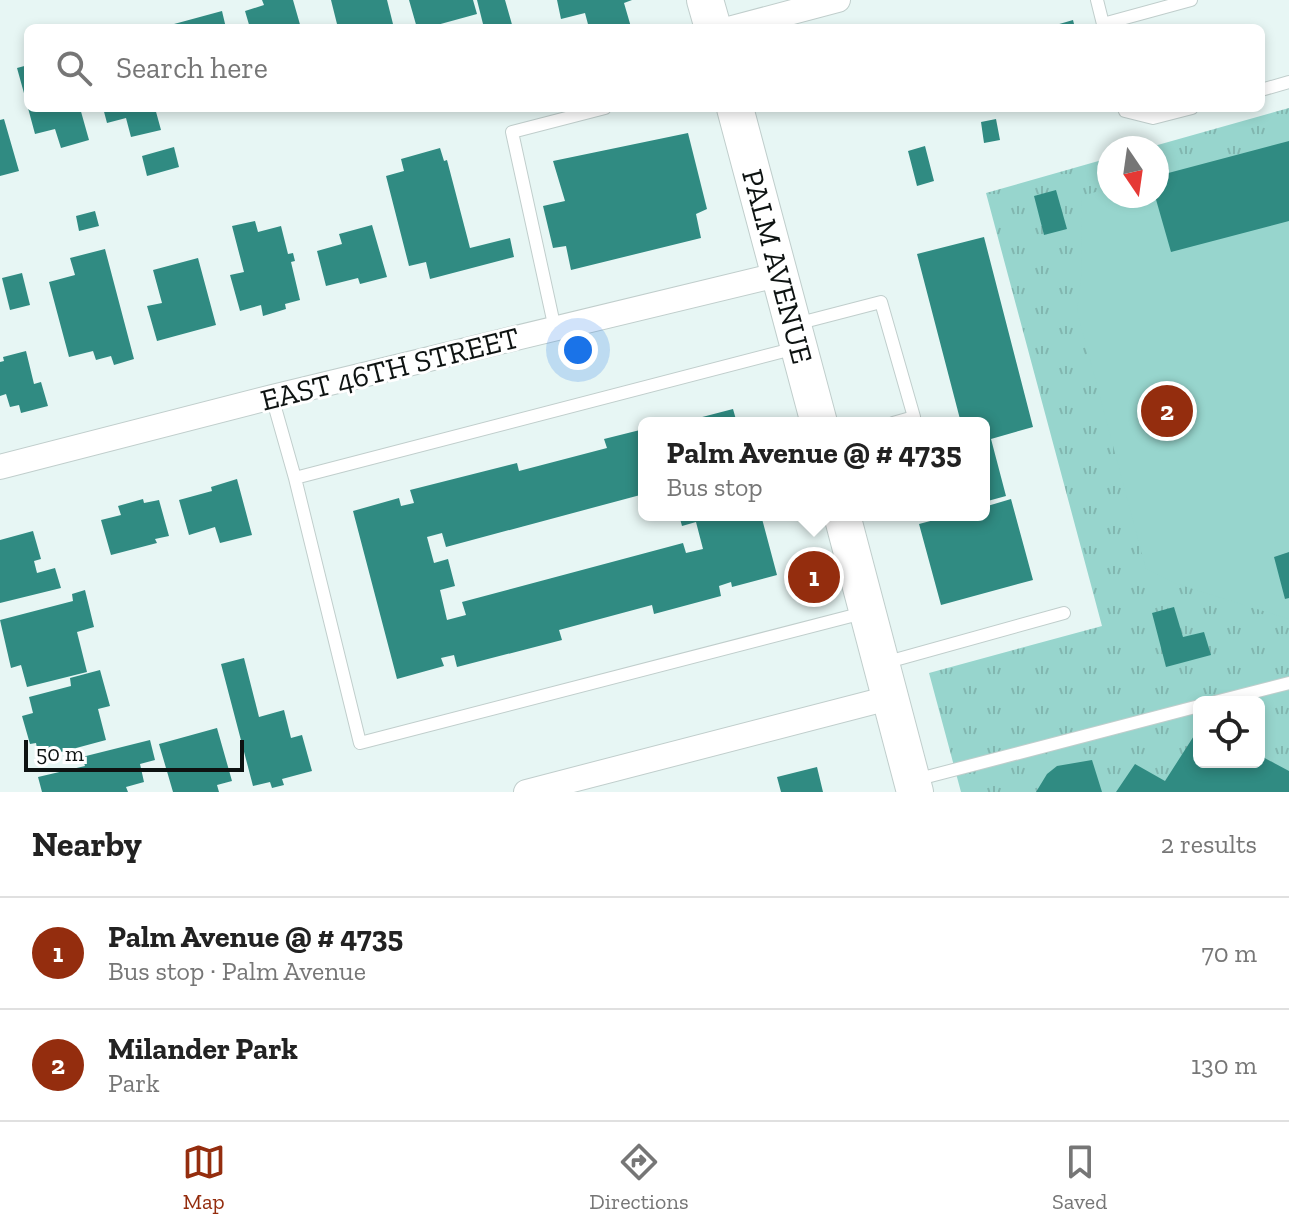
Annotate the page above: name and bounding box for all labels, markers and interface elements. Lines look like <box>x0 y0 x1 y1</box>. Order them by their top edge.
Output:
search box <box>24 24 1265 112</box>
icon: search <box>52 46 96 90</box>
text: Search here <box>116 50 268 86</box>
north arrow <box>1097 136 1169 208</box>
street label: PALM AVENUE <box>734 165 820 368</box>
street label: EAST 46TH STREET <box>257 319 523 419</box>
your location <box>558 330 598 370</box>
pin: 2 <box>1141 381 1193 441</box>
popup <box>638 417 990 521</box>
text: Palm Avenue @ # 4735 <box>666 435 962 471</box>
text: Bus stop <box>666 471 763 503</box>
pin: 1 <box>788 547 840 607</box>
map controls <box>1193 696 1265 768</box>
button: locate <box>1193 696 1265 768</box>
scale bar <box>24 736 244 772</box>
text: 50 m <box>36 740 84 767</box>
text: Nearby <box>32 824 142 865</box>
text: 2 results <box>1161 828 1257 860</box>
text: Palm Avenue @ # 4735 <box>108 919 403 955</box>
text: 1 <box>53 937 63 969</box>
text: 70 m <box>1201 937 1257 969</box>
text: Bus stop · Palm Avenue <box>108 955 366 987</box>
text: Milander Park <box>108 1031 298 1067</box>
text: 2 <box>51 1049 65 1081</box>
text: 130 m <box>1191 1049 1257 1081</box>
text: Park <box>108 1067 160 1099</box>
tab: Map <box>182 1140 226 1215</box>
tab: Directions <box>589 1140 689 1215</box>
tab: Saved <box>1052 1140 1107 1215</box>

